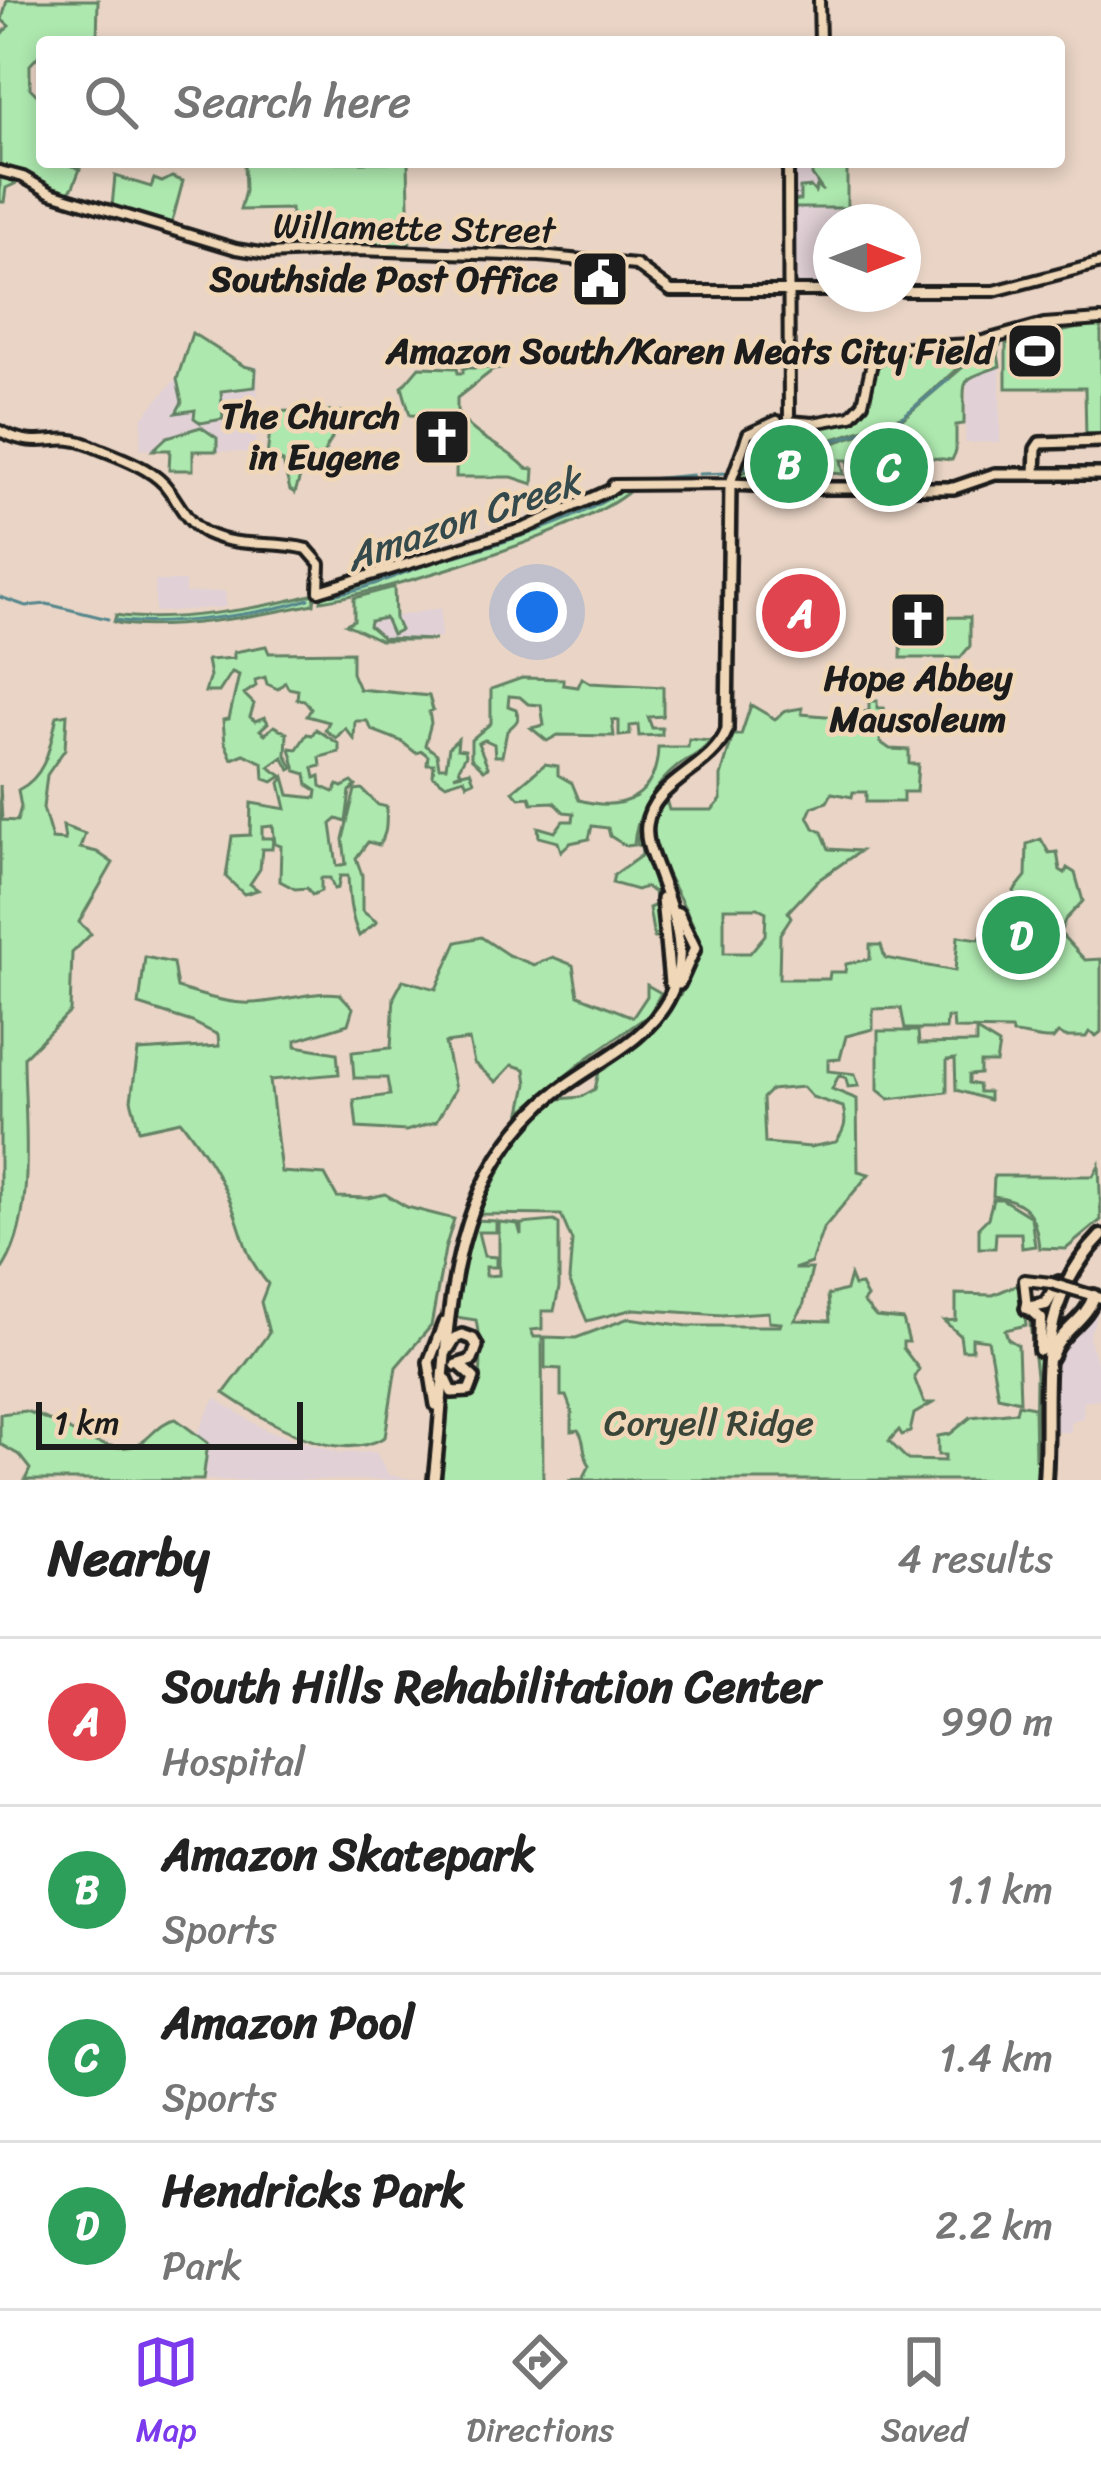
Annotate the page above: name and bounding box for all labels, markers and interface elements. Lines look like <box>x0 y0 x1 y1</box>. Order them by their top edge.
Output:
search box <box>36 36 1065 168</box>
text: Search here <box>174 62 411 142</box>
icon: search <box>78 69 144 135</box>
street label: Willamette Street <box>272 194 557 262</box>
north arrow <box>813 204 921 312</box>
place label: Southside Post Office <box>208 247 558 311</box>
public building icon: Southside Post Office <box>569 248 631 310</box>
place label: Amazon South/Karen Meats City Field <box>384 319 996 383</box>
sports icon: Amazon South/Karen Meats City Field <box>1004 320 1066 382</box>
place label: The Church in Eugene <box>221 384 400 489</box>
church icon: The Church in Eugene <box>411 406 473 468</box>
pin: B <box>750 419 828 509</box>
pin: C <box>850 422 928 512</box>
water label: Amazon Creek <box>335 445 594 592</box>
pin: A <box>762 568 840 658</box>
your location <box>507 582 567 642</box>
church icon: Hope Abbey Mausoleum <box>887 589 949 651</box>
place label: Hope Abbey Mausoleum <box>824 646 1014 751</box>
pin: D <box>982 890 1060 980</box>
park label: Coryell Ridge <box>604 1391 814 1455</box>
text: 1 km <box>54 1394 120 1452</box>
scale bar <box>36 1396 303 1449</box>
text: Nearby <box>48 1513 209 1603</box>
text: 4 results <box>898 1524 1053 1593</box>
text: South Hills Rehabilitation Center <box>162 1647 820 1727</box>
text: A <box>74 1687 100 1756</box>
text: 990 m <box>940 1687 1053 1756</box>
text: Hospital <box>162 1727 305 1796</box>
text: Amazon Skatepark <box>162 1815 535 1895</box>
text: B <box>75 1855 99 1924</box>
text: 1.1 km <box>947 1855 1053 1924</box>
text: Sports <box>162 1895 277 1964</box>
text: Amazon Pool <box>162 1983 414 2063</box>
text: C <box>75 2023 99 2092</box>
text: 1.4 km <box>939 2023 1053 2092</box>
text: Sports <box>162 2063 277 2132</box>
text: Hendricks Park <box>162 2151 465 2231</box>
text: D <box>75 2191 99 2260</box>
text: 2.2 km <box>935 2191 1053 2260</box>
text: Park <box>162 2231 242 2300</box>
tab: Map <box>133 2329 199 2459</box>
tab: Directions <box>466 2329 614 2459</box>
tab: Saved <box>881 2329 968 2459</box>

